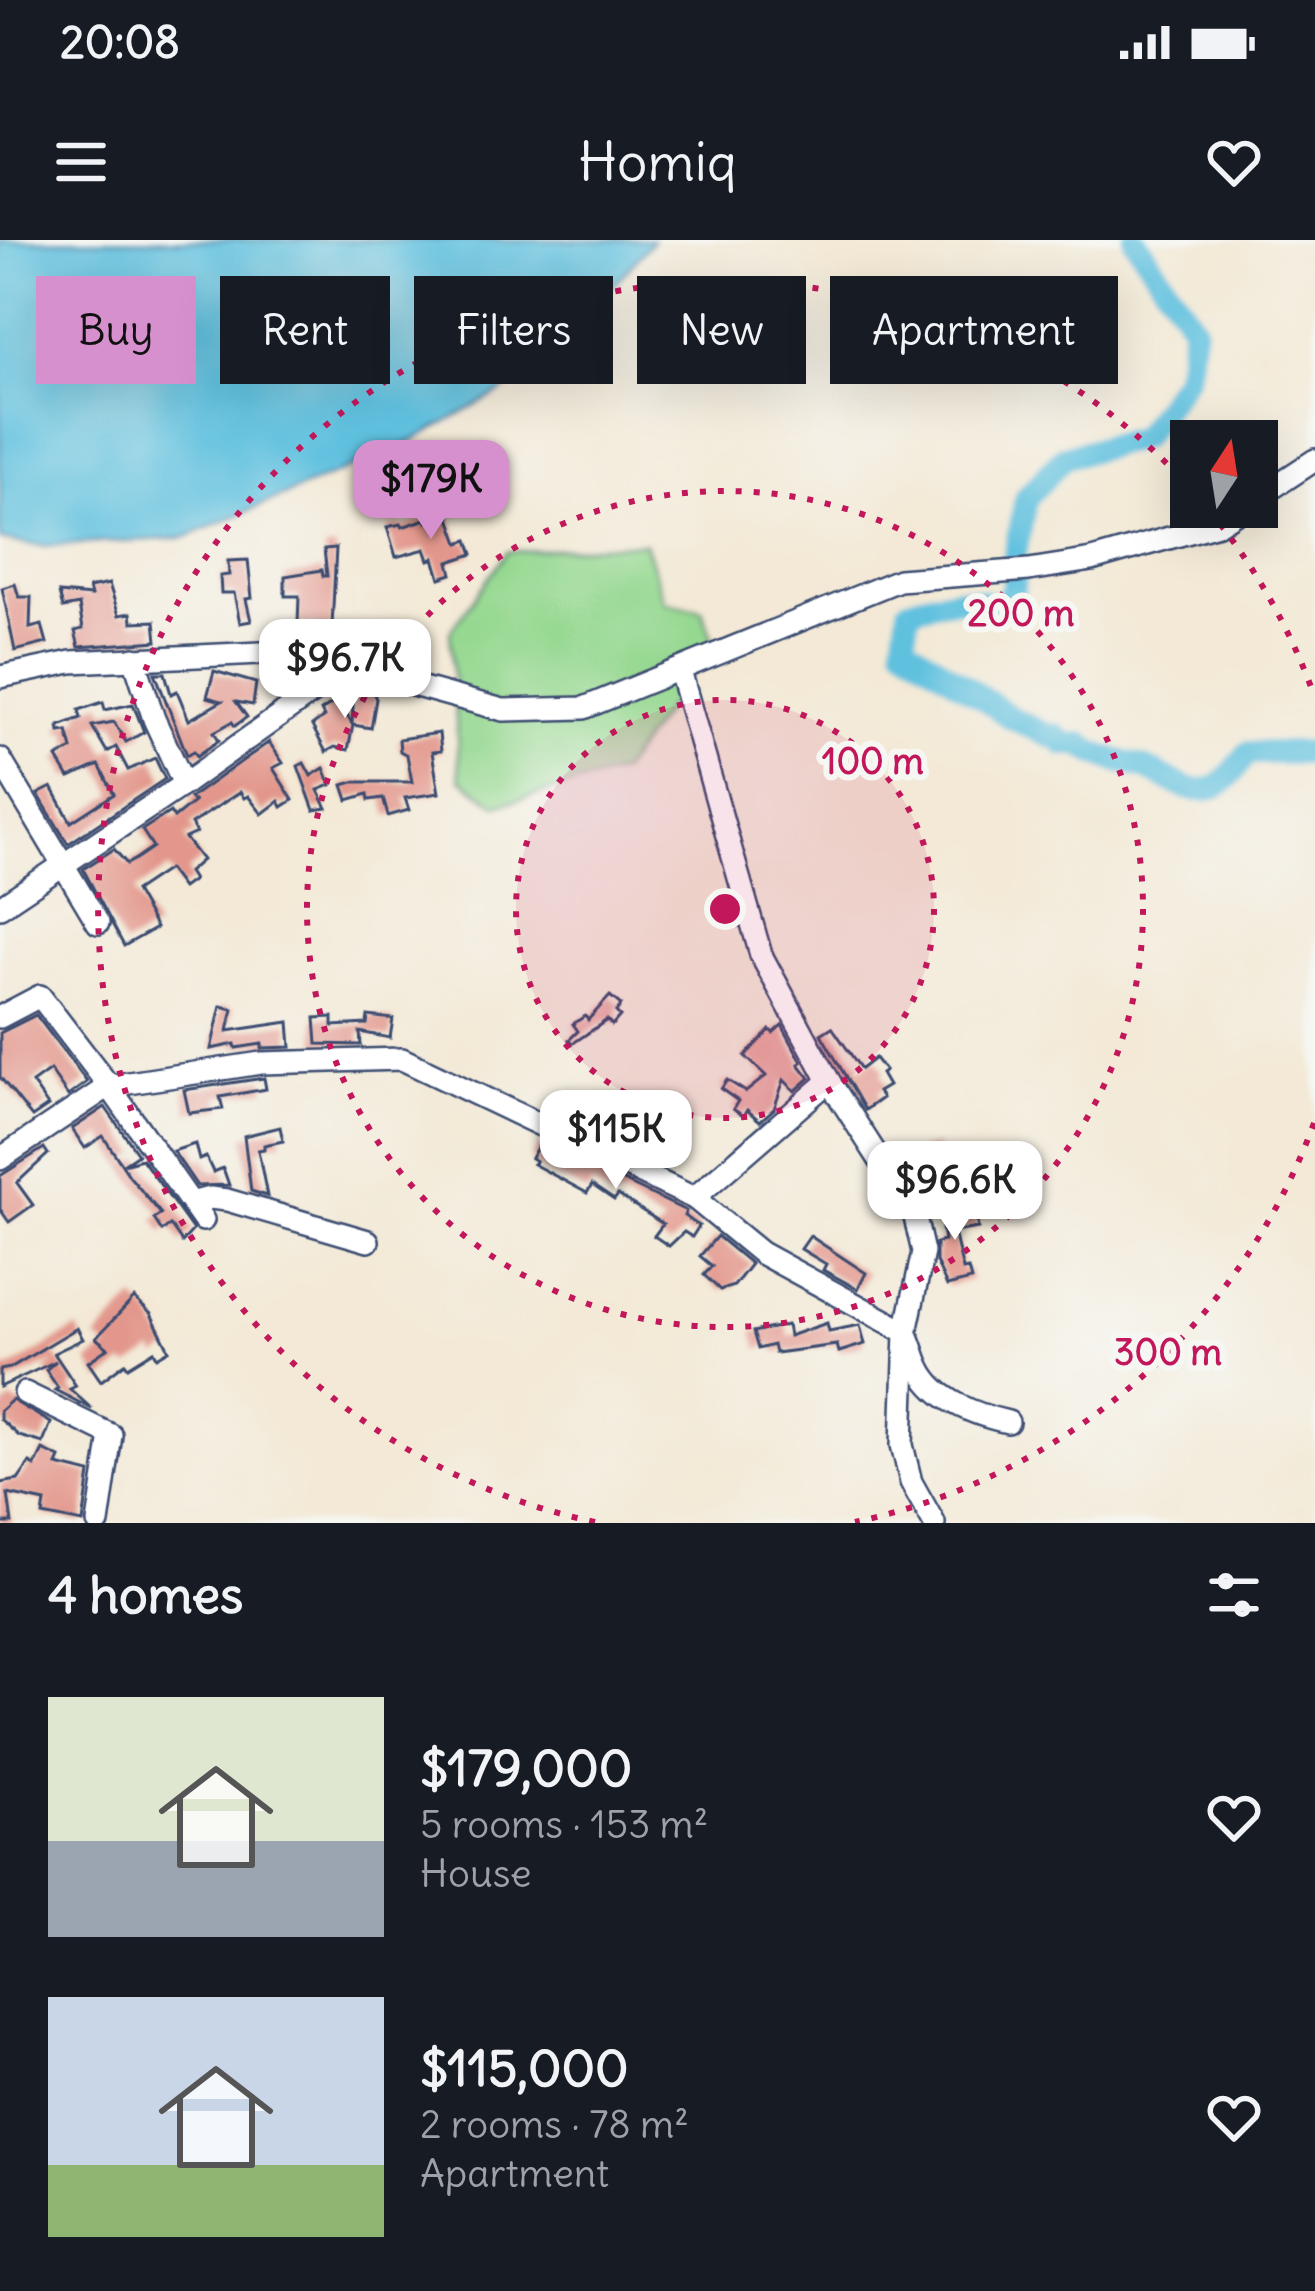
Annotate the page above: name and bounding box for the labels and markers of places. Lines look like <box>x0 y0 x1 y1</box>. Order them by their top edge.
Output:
pin: $179K <box>347 440 515 542</box>
pin: $96.7K <box>247 619 443 721</box>
centre of rings <box>704 888 746 930</box>
pin: $115K <box>532 1090 700 1192</box>
pin: $96.6K <box>857 1141 1053 1243</box>

